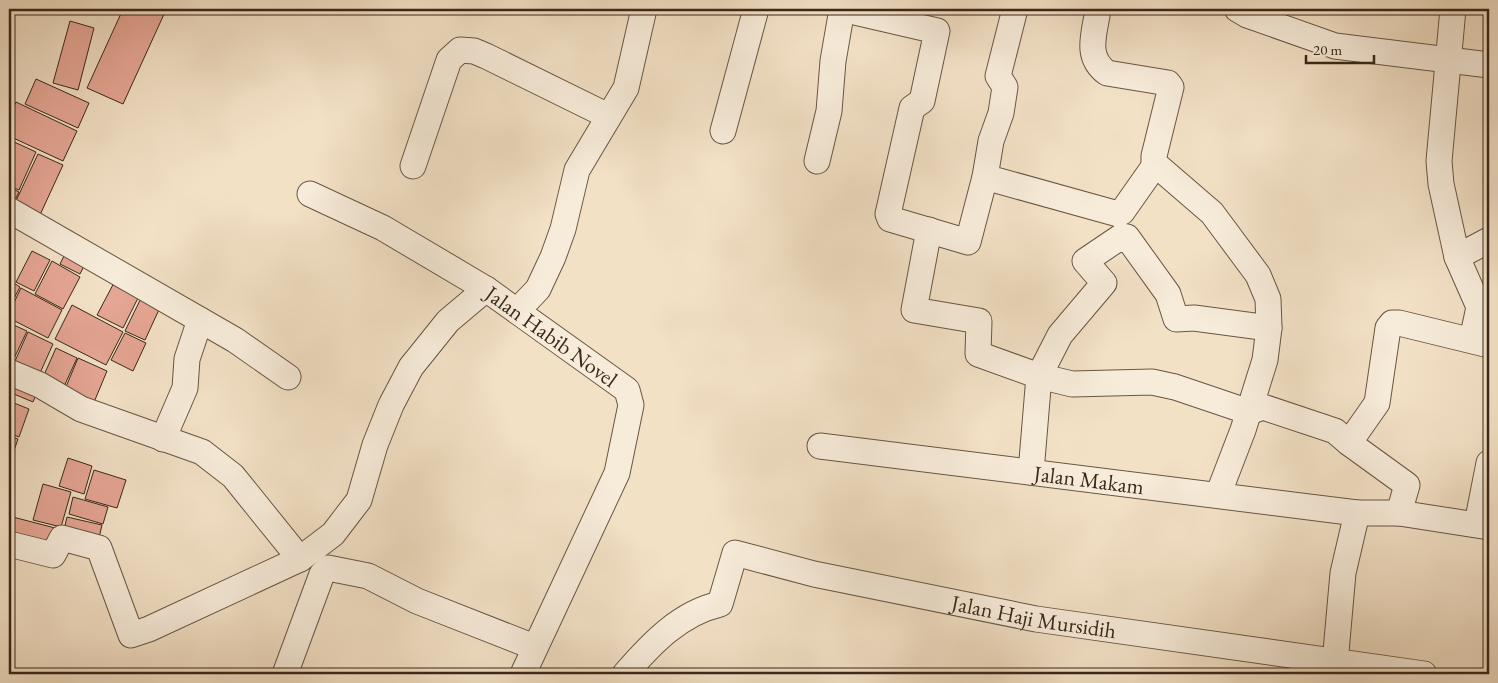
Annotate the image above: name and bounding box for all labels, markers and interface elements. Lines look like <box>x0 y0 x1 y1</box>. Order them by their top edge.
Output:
scale bar <box>1306 32 1373 64</box>
text: 20 m <box>1313 40 1342 59</box>
street label: Jalan Habib Novel <box>478 278 624 393</box>
street label: Jalan Makam <box>1030 458 1146 501</box>
street label: Jalan Haji Mursidih <box>947 587 1118 645</box>

